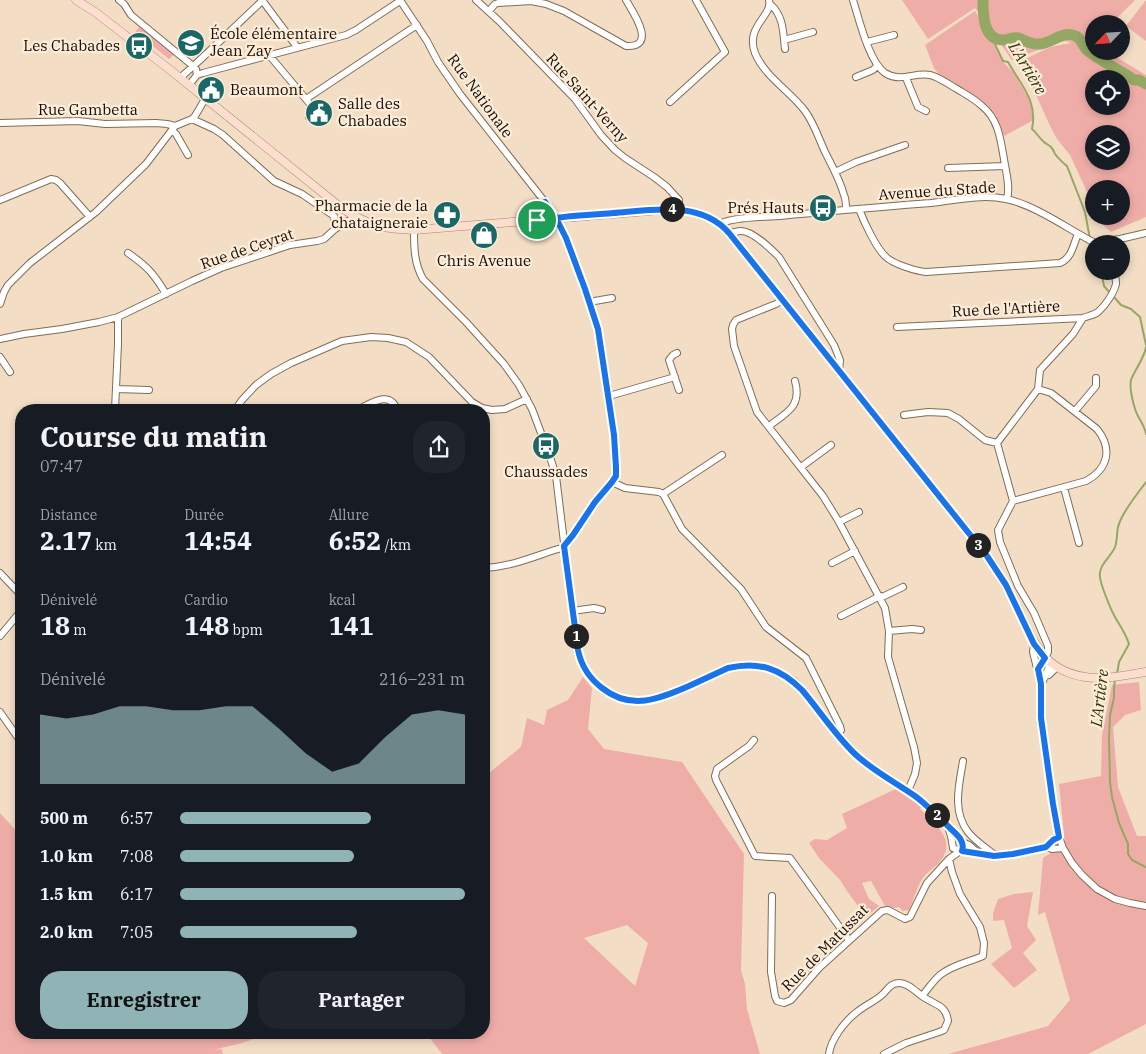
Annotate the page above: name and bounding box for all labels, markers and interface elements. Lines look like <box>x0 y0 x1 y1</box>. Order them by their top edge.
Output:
north arrow <box>1085 15 1130 60</box>
map controls <box>1085 15 1130 280</box>
place label: École élémentaire Jean Zay <box>210 24 337 60</box>
school or university icon: École élémentaire Jean Zay <box>176 28 206 58</box>
bus stop icon: Les Chabades <box>124 31 154 61</box>
place label: Les Chabades <box>23 36 120 55</box>
water label: L'Artière <box>1004 37 1051 98</box>
street label: Rue Saint-Verny <box>542 49 633 146</box>
street label: Rue Nationale <box>444 50 517 141</box>
button: locate <box>1085 70 1130 115</box>
public building icon: Beaumont <box>196 75 226 105</box>
place label: Beaumont <box>230 80 303 99</box>
place label: Salle des Chabades <box>338 94 407 130</box>
public building icon: Salle des Chabades <box>304 98 334 128</box>
street label: Rue Gambetta <box>38 100 138 119</box>
button: layers <box>1085 125 1130 170</box>
street label: Avenue du Stade <box>878 177 996 204</box>
button: + <box>1085 180 1130 225</box>
bus stop icon: Prés Hauts <box>808 193 838 223</box>
place label: Pharmacie de la chataigneraie <box>315 196 428 232</box>
pin: 4 <box>660 196 684 222</box>
place label: Prés Hauts <box>727 198 804 217</box>
pin <box>516 199 558 241</box>
pharmacy icon: Pharmacie de la chataigneraie <box>432 200 462 230</box>
text: 4 <box>668 200 677 218</box>
icon: arrive <box>523 206 551 234</box>
shop icon: Chris Avenue <box>469 220 499 250</box>
street label: Rue de Ceyrat <box>198 224 296 273</box>
button: − <box>1085 235 1130 280</box>
place label: Chris Avenue <box>437 251 531 270</box>
street label: Rue de l'Artière <box>952 296 1060 321</box>
text: Course du matin <box>40 418 267 455</box>
button: share <box>413 421 465 473</box>
bus stop icon: Chaussades <box>531 431 561 461</box>
text: 07:47 <box>40 456 83 476</box>
place label: Chaussades <box>504 462 588 481</box>
text: Distance <box>40 506 97 524</box>
text: Durée <box>184 506 224 524</box>
text: Allure <box>329 506 369 524</box>
text: 2.17 <box>40 524 92 557</box>
text: 14:54 <box>184 524 252 557</box>
text: 6:52 <box>329 524 381 557</box>
pin: 3 <box>966 532 990 558</box>
text: km <box>92 536 117 554</box>
text: /km <box>381 536 411 554</box>
text: 3 <box>974 536 983 554</box>
text: Dénivelé <box>40 591 97 609</box>
text: Cardio <box>184 591 228 609</box>
text: kcal <box>329 591 356 609</box>
text: 18 <box>40 609 70 642</box>
text: 148 <box>184 609 229 642</box>
text: 141 <box>329 609 374 642</box>
text: m <box>70 621 87 639</box>
text: bpm <box>229 621 263 639</box>
pin: 1 <box>564 624 588 648</box>
text: 1 <box>572 627 581 645</box>
water label: L'Artière <box>1085 668 1112 729</box>
text: Dénivelé <box>40 669 105 689</box>
text: 216–231 m <box>379 669 465 689</box>
pin: 2 <box>924 802 950 828</box>
text: 2 <box>933 806 942 824</box>
text: 500 m <box>40 808 88 828</box>
text: 6:57 <box>120 808 153 828</box>
text: 1.0 km <box>40 846 93 866</box>
text: 7:08 <box>120 846 153 866</box>
text: 1.5 km <box>40 884 93 904</box>
text: 6:17 <box>120 884 153 904</box>
street label: Rue de Matussat <box>777 900 872 995</box>
text: 2.0 km <box>40 922 93 942</box>
text: 7:05 <box>120 922 153 942</box>
button: Enregistrer <box>40 971 248 1029</box>
button: Partager <box>258 971 465 1029</box>

